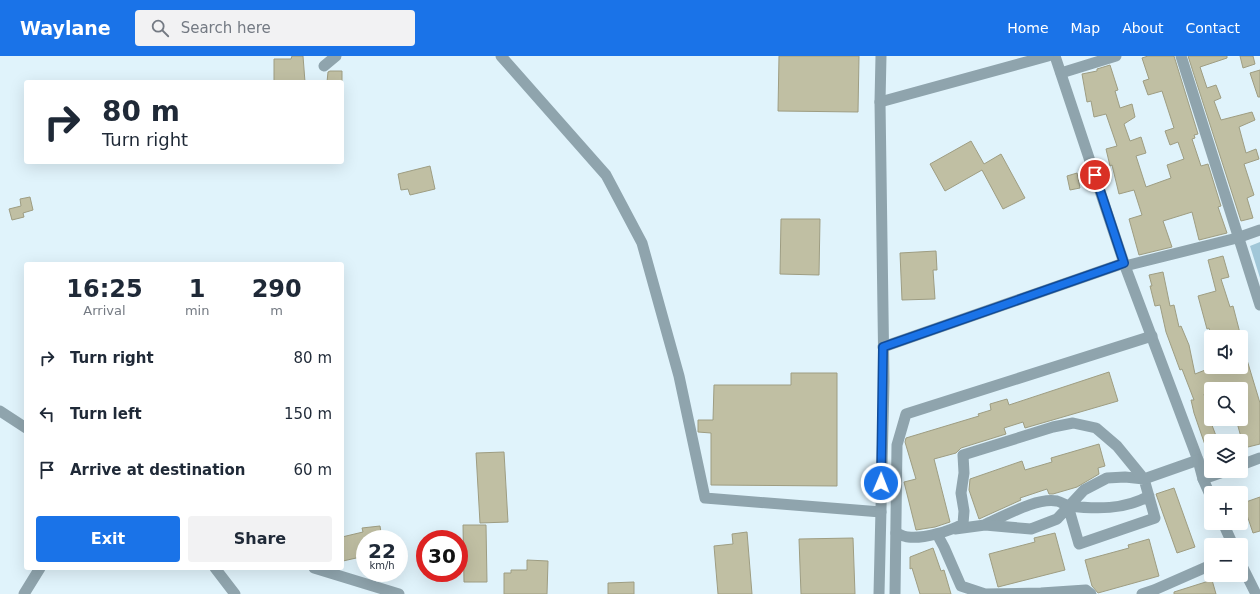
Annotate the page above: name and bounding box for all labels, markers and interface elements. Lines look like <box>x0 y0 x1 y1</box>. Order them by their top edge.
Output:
search box <box>135 10 415 46</box>
text: Waylane <box>20 17 111 39</box>
icon: search <box>149 17 171 39</box>
text: Search here <box>181 19 271 37</box>
text: Home <box>1007 20 1049 36</box>
text: Map <box>1071 20 1100 36</box>
text: About <box>1122 20 1164 36</box>
text: Contact <box>1186 20 1240 36</box>
text: 80 m <box>102 95 180 128</box>
icon: right <box>36 96 88 148</box>
text: Turn right <box>102 129 188 150</box>
pin <box>1078 158 1112 192</box>
icon: arrive <box>1084 164 1106 186</box>
text: 16:25 <box>66 275 143 303</box>
text: 1 <box>189 275 205 303</box>
text: 290 <box>252 275 302 303</box>
text: Arrival <box>83 303 126 318</box>
text: min <box>185 303 209 318</box>
text: m <box>270 303 283 318</box>
map controls <box>1204 330 1248 582</box>
button: sound <box>1204 330 1248 374</box>
icon: right <box>36 347 58 369</box>
text: Turn right <box>70 349 154 367</box>
text: 80 m <box>294 349 332 367</box>
button: search <box>1204 382 1248 426</box>
icon: left <box>36 403 58 425</box>
text: Turn left <box>70 405 142 423</box>
text: 150 m <box>284 405 332 423</box>
button: layers <box>1204 434 1248 478</box>
icon: arrive <box>36 459 58 481</box>
text: Arrive at destination <box>70 461 245 479</box>
text: 60 m <box>294 461 332 479</box>
position arrow <box>860 462 902 504</box>
button: + <box>1204 486 1248 530</box>
button: Exit <box>36 516 180 562</box>
button: Share <box>188 516 332 562</box>
speed limit sign: 30 <box>416 530 468 582</box>
button: − <box>1204 538 1248 582</box>
text: 22 <box>368 539 396 563</box>
text: km/h <box>369 560 395 571</box>

